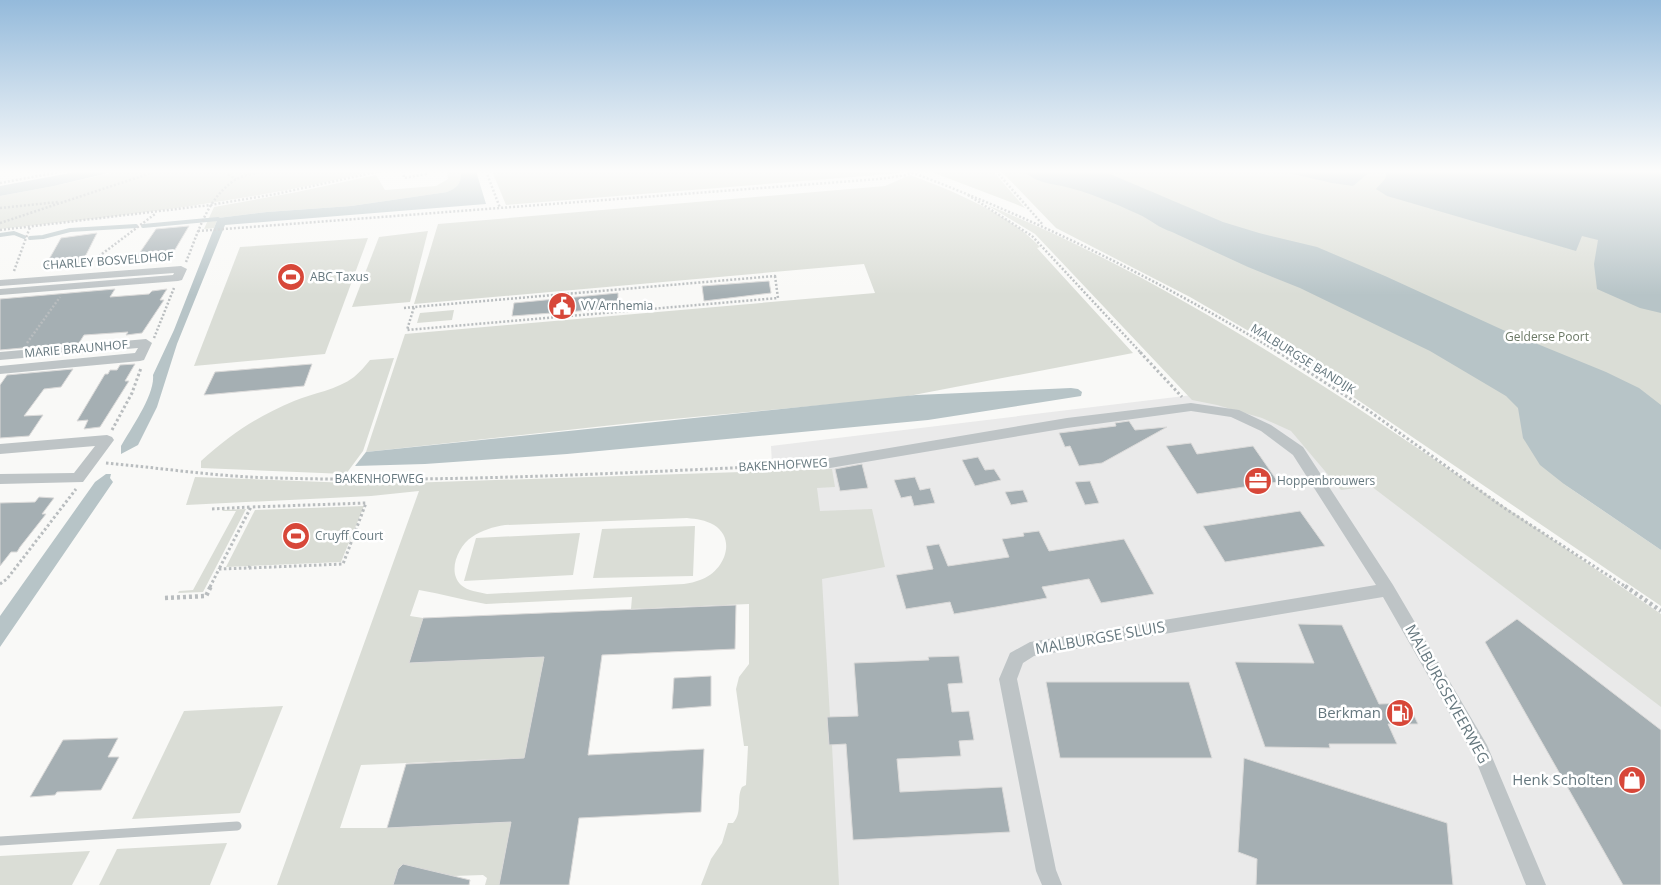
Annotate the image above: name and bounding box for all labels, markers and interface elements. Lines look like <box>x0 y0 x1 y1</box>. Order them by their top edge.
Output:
street label: CHARLEY BOSVELDHOF <box>42 247 174 274</box>
sports icon: ABC Taxus <box>276 262 306 292</box>
place label: ABC Taxus <box>310 268 369 285</box>
public building icon: VV Arnhemia <box>547 291 577 321</box>
place label: VV Arnhemia <box>581 297 653 314</box>
street label: MALBURGSE BANDIJK <box>1248 319 1359 398</box>
park label: Gelderse Poort <box>1505 328 1589 345</box>
street label: MARIE BRAUNHOF <box>23 336 128 361</box>
street label: BAKENHOFWEG <box>738 454 828 475</box>
office icon: Hoppenbrouwers <box>1243 466 1273 496</box>
street label: BAKENHOFWEG <box>334 470 424 487</box>
place label: Hoppenbrouwers <box>1277 472 1376 489</box>
sports icon: Cruyff Court <box>281 521 311 551</box>
place label: Cruyff Court <box>315 527 383 544</box>
street label: MALBURGSE SLUIS <box>1033 616 1166 658</box>
street label: MALBURGSEVEERWEG <box>1401 620 1494 767</box>
fuel station icon: Berkman <box>1385 698 1415 728</box>
place label: Berkman <box>1317 702 1381 722</box>
shop icon: Henk Scholten <box>1617 765 1647 795</box>
place label: Henk Scholten <box>1512 769 1613 789</box>

